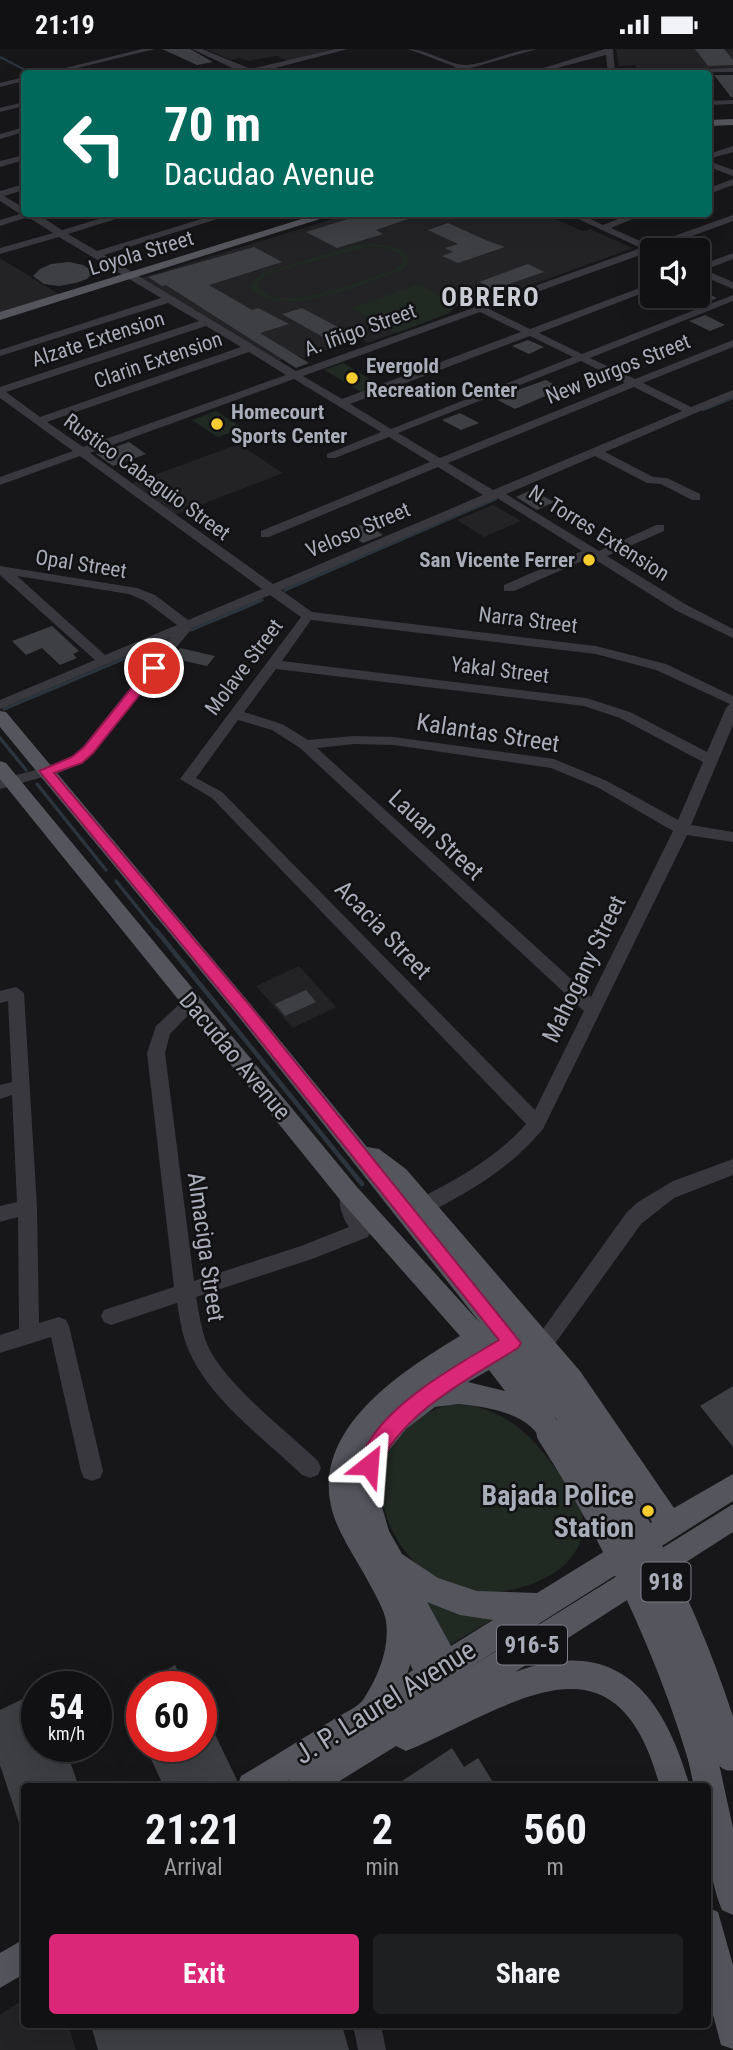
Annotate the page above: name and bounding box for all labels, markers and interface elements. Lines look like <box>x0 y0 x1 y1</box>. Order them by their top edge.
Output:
text: 21:19 <box>35 10 95 40</box>
text: 70 m <box>164 96 261 153</box>
icon: left <box>49 98 140 189</box>
text: Dacudao Avenue <box>164 155 375 193</box>
street label: Loyola Street <box>86 226 196 280</box>
map controls <box>640 238 710 308</box>
button: sound <box>640 238 710 308</box>
district label: OBRERO <box>441 282 541 312</box>
street label: A. Iñigo Street <box>301 299 419 361</box>
street label: Alzate Extension <box>29 306 167 372</box>
street label: Clarin Extension <box>91 327 225 393</box>
street label: New Burgos Street <box>542 329 694 409</box>
place label: Evergold Recreation Center <box>366 354 517 402</box>
marker: Evergold Recreation Center <box>344 370 360 386</box>
place label: Homecourt Sports Center <box>231 400 347 448</box>
street label: Rustico Cabaguio Street <box>59 409 235 545</box>
marker: Homecourt Sports Center <box>209 416 225 432</box>
street label: N. Torres Extension <box>524 480 674 586</box>
street label: Veloso Street <box>302 497 414 563</box>
street label: Opal Street <box>34 545 128 583</box>
place label: San Vicente Ferrer <box>419 548 575 572</box>
marker: San Vicente Ferrer <box>581 552 597 568</box>
street label: Narra Street <box>477 602 579 638</box>
street label: Molave Street <box>200 614 288 720</box>
pin <box>124 638 184 698</box>
icon: arrive <box>135 649 173 687</box>
street label: Yakal Street <box>450 652 550 688</box>
street label: Kalantas Street <box>414 708 562 758</box>
street label: Lauan Street <box>383 784 489 886</box>
street label: Acacia Street <box>329 875 437 985</box>
street label: Mahogany Street <box>536 891 632 1047</box>
street label: Dacudao Avenue <box>174 987 296 1125</box>
street label: Almaciga Street <box>182 1170 230 1324</box>
position arrow <box>332 1428 406 1502</box>
place label: Bajada Police Station <box>481 1479 634 1544</box>
marker: Bajada Police Station <box>640 1503 656 1519</box>
road number: 918 <box>642 1563 690 1601</box>
road number: 916-5 <box>497 1625 567 1665</box>
street label: J. P. Laurel Avenue <box>288 1633 482 1771</box>
speed limit sign: 60 <box>126 1671 217 1762</box>
text: 54 <box>49 1687 84 1728</box>
text: km/h <box>48 1723 85 1744</box>
text: 21:21 <box>145 1805 241 1854</box>
text: 2 <box>372 1805 393 1854</box>
text: 560 <box>523 1805 587 1854</box>
text: Arrival <box>164 1854 222 1881</box>
text: min <box>365 1854 399 1881</box>
text: m <box>546 1854 564 1881</box>
button: Exit <box>49 1934 359 2014</box>
button: Share <box>373 1934 683 2014</box>

